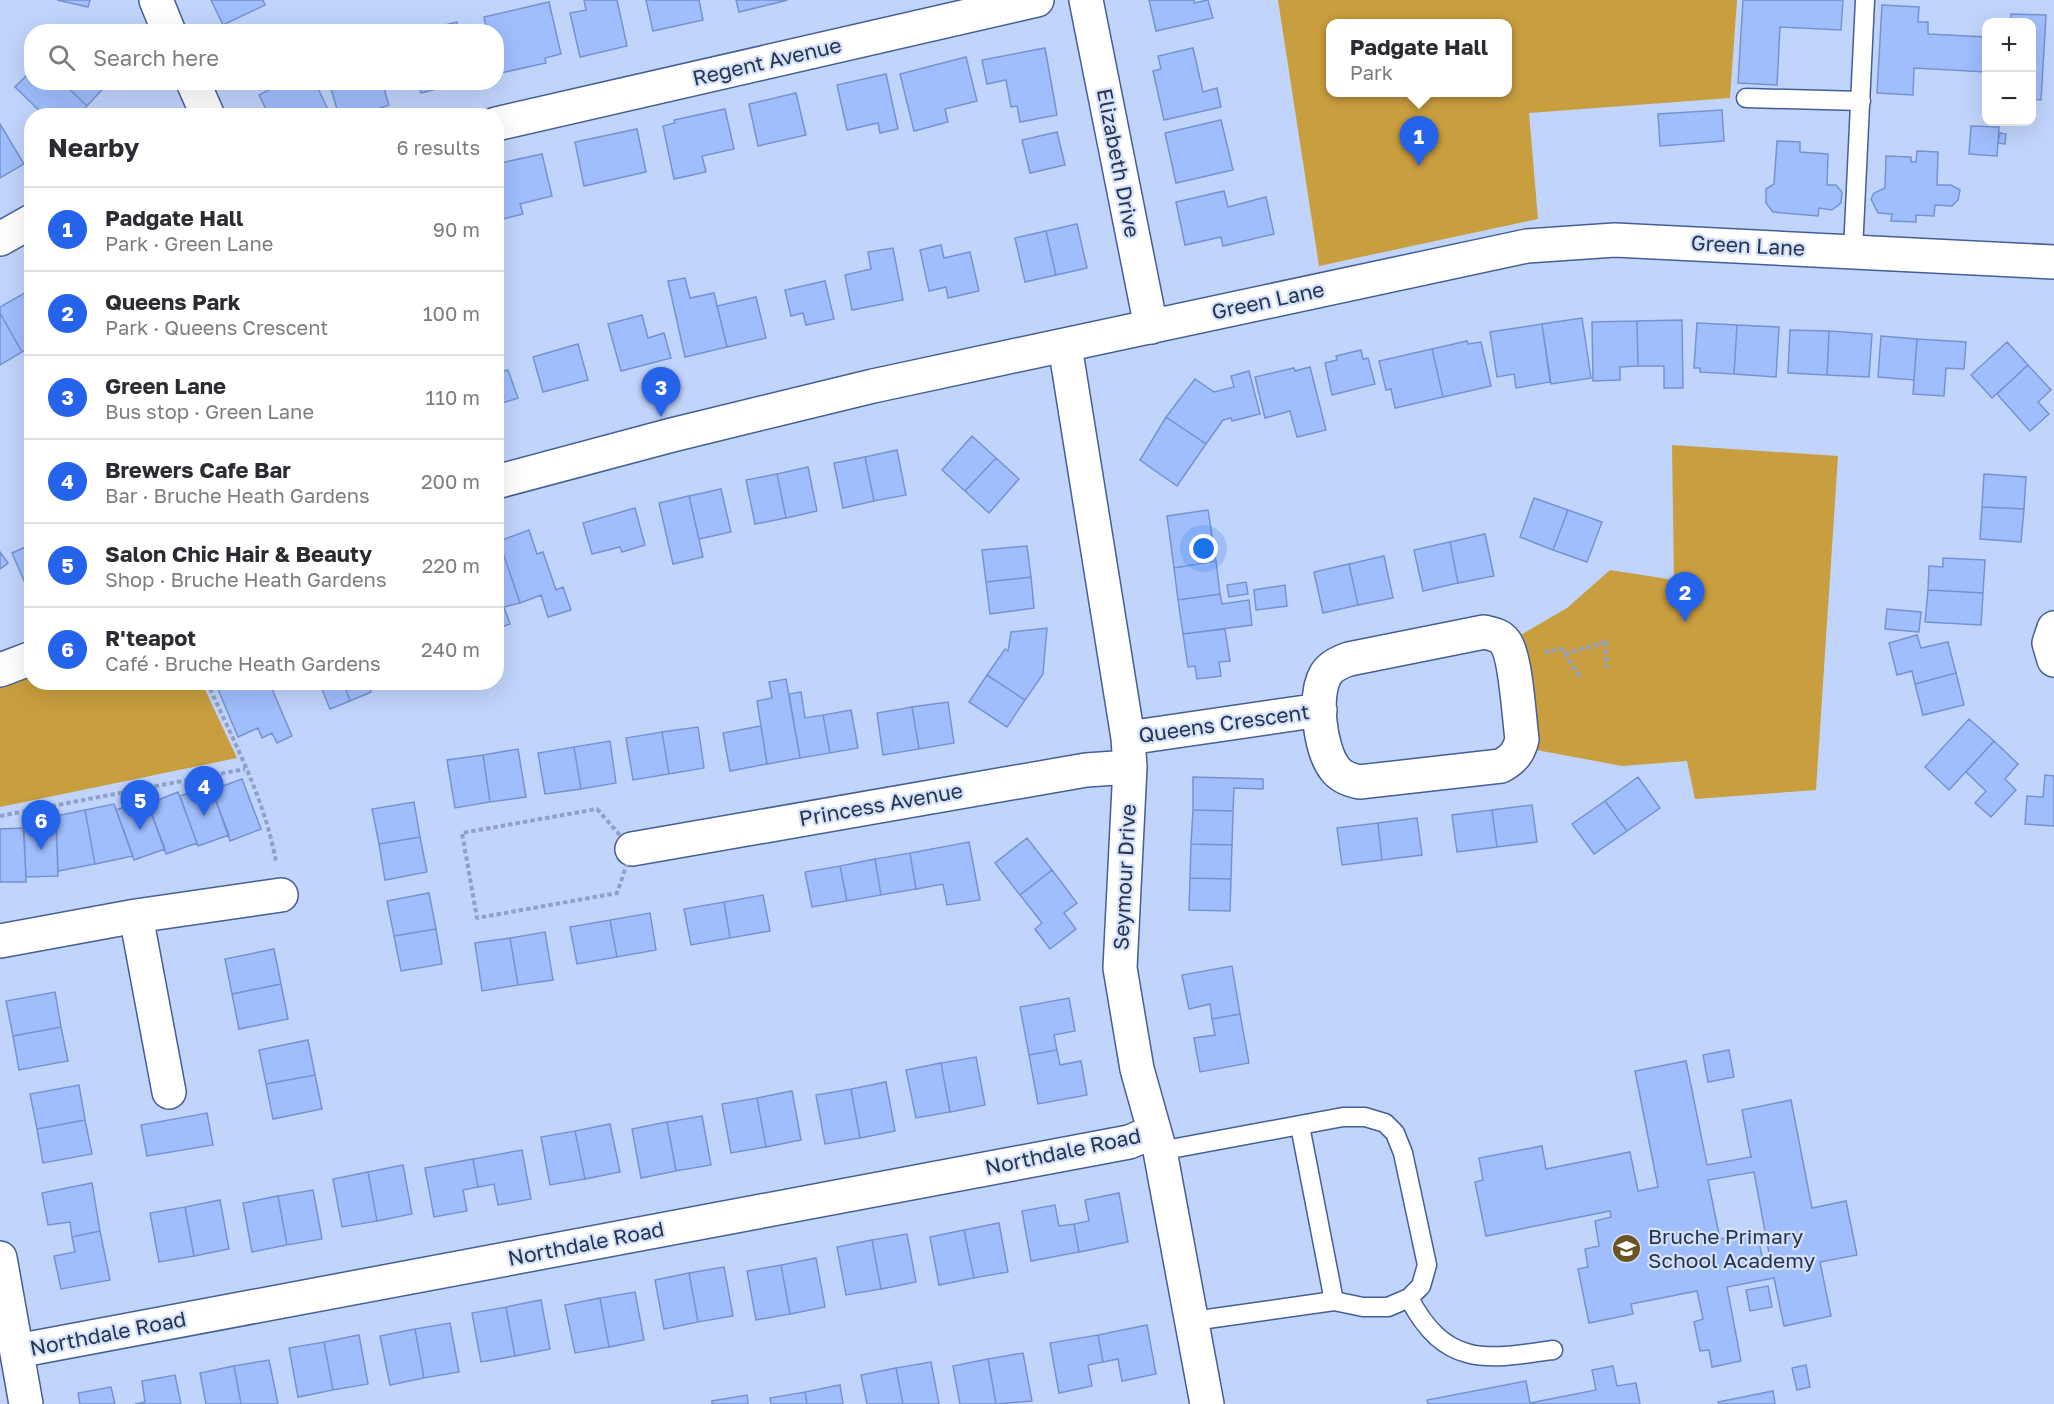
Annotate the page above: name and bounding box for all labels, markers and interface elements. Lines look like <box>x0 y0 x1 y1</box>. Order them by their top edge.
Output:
map controls <box>1982 18 2036 126</box>
button: + <box>1982 18 2036 72</box>
popup <box>1326 19 1512 97</box>
search box <box>24 24 504 90</box>
street label: Regent Avenue <box>690 31 844 91</box>
text: Padgate Hall <box>1350 33 1488 60</box>
icon: search <box>45 41 78 74</box>
text: Search here <box>93 44 219 71</box>
text: Park <box>1350 60 1393 84</box>
button: − <box>1982 72 2036 126</box>
street label: Elizabeth Drive <box>1092 86 1146 240</box>
pin: 1 <box>1400 116 1438 166</box>
text: Nearby <box>48 132 139 163</box>
text: 6 results <box>396 135 480 159</box>
text: Padgate Hall <box>105 204 244 231</box>
text: 1 <box>62 217 73 241</box>
text: 90 m <box>433 217 480 241</box>
street label: Green Lane <box>1690 229 1806 261</box>
text: Park · Green Lane <box>105 231 273 255</box>
street label: Green Lane <box>1209 275 1326 325</box>
text: Queens Park <box>105 288 241 315</box>
text: 2 <box>61 301 74 325</box>
text: 100 m <box>423 301 480 325</box>
text: Park · Queens Crescent <box>105 315 328 339</box>
pin: 3 <box>642 368 680 417</box>
text: Green Lane <box>105 372 226 399</box>
text: 3 <box>61 385 74 409</box>
text: 110 m <box>426 385 480 409</box>
text: Bus stop · Green Lane <box>105 399 314 423</box>
text: Brewers Cafe Bar <box>105 456 291 483</box>
text: 4 <box>61 469 74 493</box>
text: 200 m <box>421 469 480 493</box>
text: Bar · Bruche Heath Gardens <box>105 483 370 507</box>
your location <box>1189 534 1218 563</box>
text: Salon Chic Hair & Beauty <box>105 540 372 567</box>
text: 5 <box>61 553 74 577</box>
text: 220 m <box>422 553 480 577</box>
text: Shop · Bruche Heath Gardens <box>105 567 387 591</box>
pin: 2 <box>1666 572 1704 622</box>
text: R'teapot <box>105 624 196 651</box>
text: 6 <box>61 637 74 661</box>
text: 240 m <box>421 637 480 661</box>
text: Café · Bruche Heath Gardens <box>105 651 381 675</box>
street label: Queens Crescent <box>1137 698 1311 748</box>
pin: 4 <box>184 766 224 816</box>
street label: Princess Avenue <box>797 777 965 831</box>
pin: 5 <box>120 780 160 830</box>
pin: 6 <box>22 800 60 850</box>
street label: Seymour Drive <box>1107 803 1141 951</box>
street label: Northdale Road <box>982 1122 1143 1180</box>
street label: Northdale Road <box>505 1215 666 1271</box>
place label: Bruche Primary School Academy <box>1648 1223 1815 1273</box>
school or university icon: Bruche Primary School Academy <box>1611 1233 1643 1265</box>
street label: Northdale Road <box>27 1305 188 1361</box>

